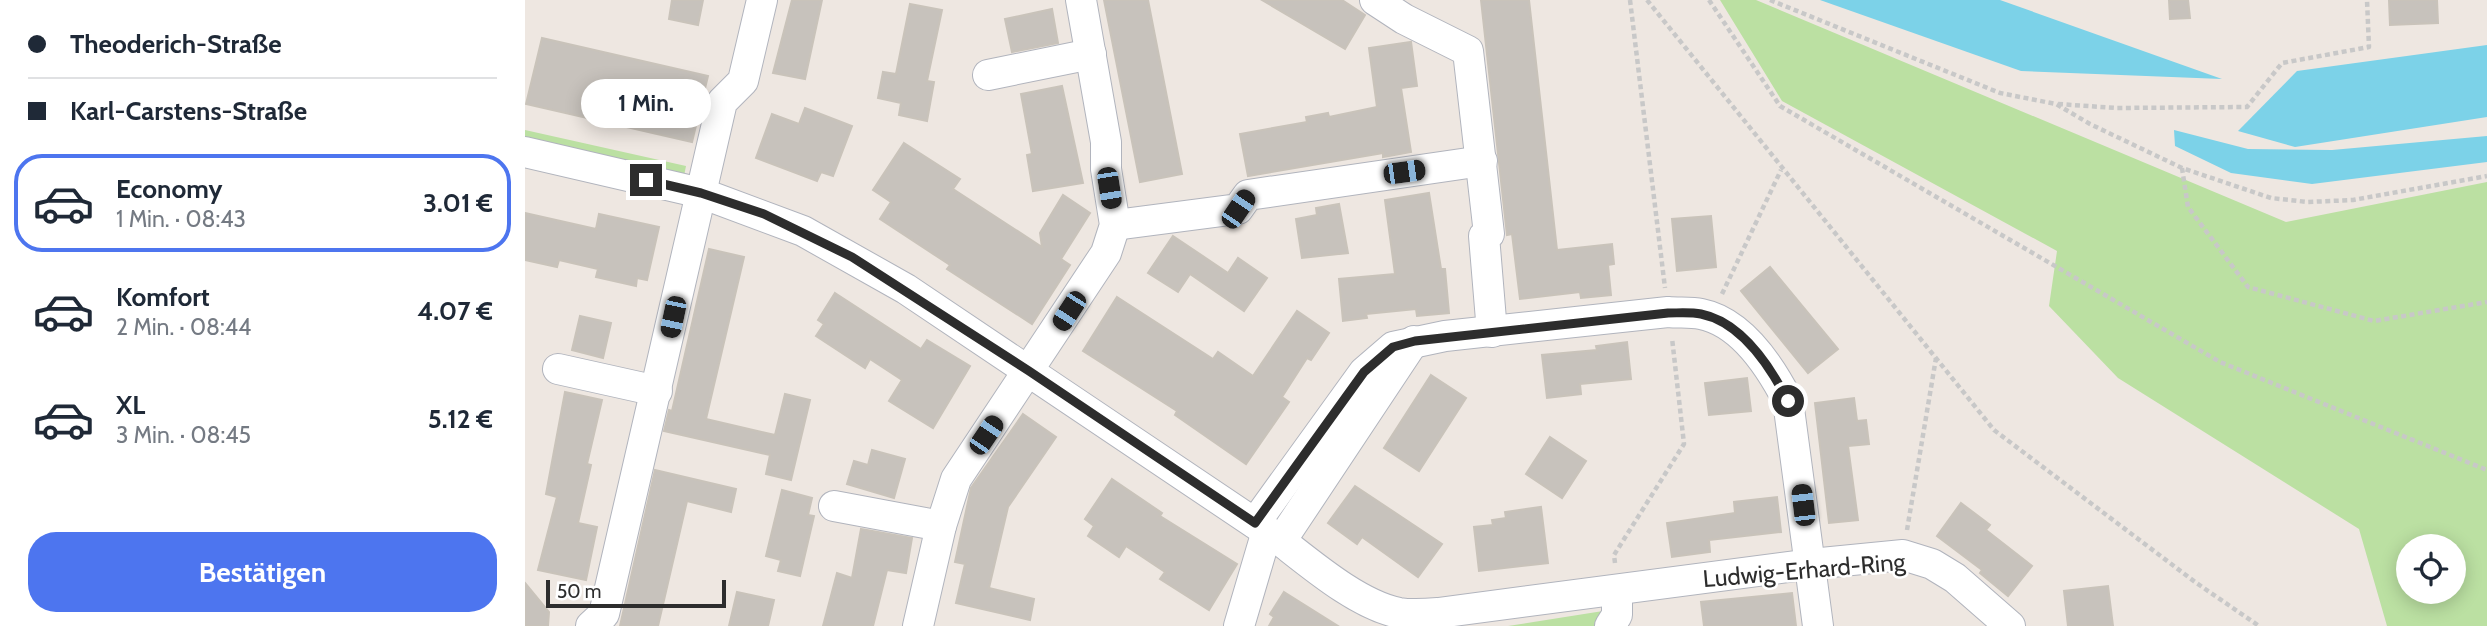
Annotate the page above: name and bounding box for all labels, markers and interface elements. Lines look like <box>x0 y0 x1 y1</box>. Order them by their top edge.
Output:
text: Theoderich-Straße <box>70 28 282 60</box>
callout: 1 Min. <box>581 78 711 128</box>
text: 1 Min. <box>618 89 674 117</box>
text: Karl-Carstens-Straße <box>70 95 307 127</box>
car <box>1382 159 1427 185</box>
route end <box>630 164 662 196</box>
car <box>1096 166 1123 210</box>
icon: car <box>32 172 95 235</box>
text: Economy <box>116 173 222 205</box>
car <box>1218 186 1259 232</box>
text: 3.01 € <box>423 187 493 219</box>
text: 1 Min. · 08:43 <box>116 205 246 233</box>
icon: car <box>32 280 95 343</box>
text: Komfort <box>116 281 210 313</box>
car <box>1049 288 1090 334</box>
car <box>659 294 688 340</box>
text: 4.07 € <box>417 295 493 327</box>
text: 2 Min. · 08:44 <box>116 313 251 341</box>
route start <box>1772 385 1804 417</box>
icon: car <box>32 388 95 451</box>
text: XL <box>116 389 145 421</box>
text: 5.12 € <box>428 403 493 435</box>
car <box>966 412 1007 458</box>
text: 3 Min. · 08:45 <box>116 421 251 449</box>
car <box>1791 483 1816 527</box>
button: Bestätigen <box>28 532 497 612</box>
map controls <box>2396 534 2466 604</box>
button: locate <box>2396 534 2466 604</box>
street label: Ludwig-Erhard-Ring <box>1702 547 1907 593</box>
scale bar <box>546 577 726 609</box>
text: 50 m <box>557 580 601 603</box>

